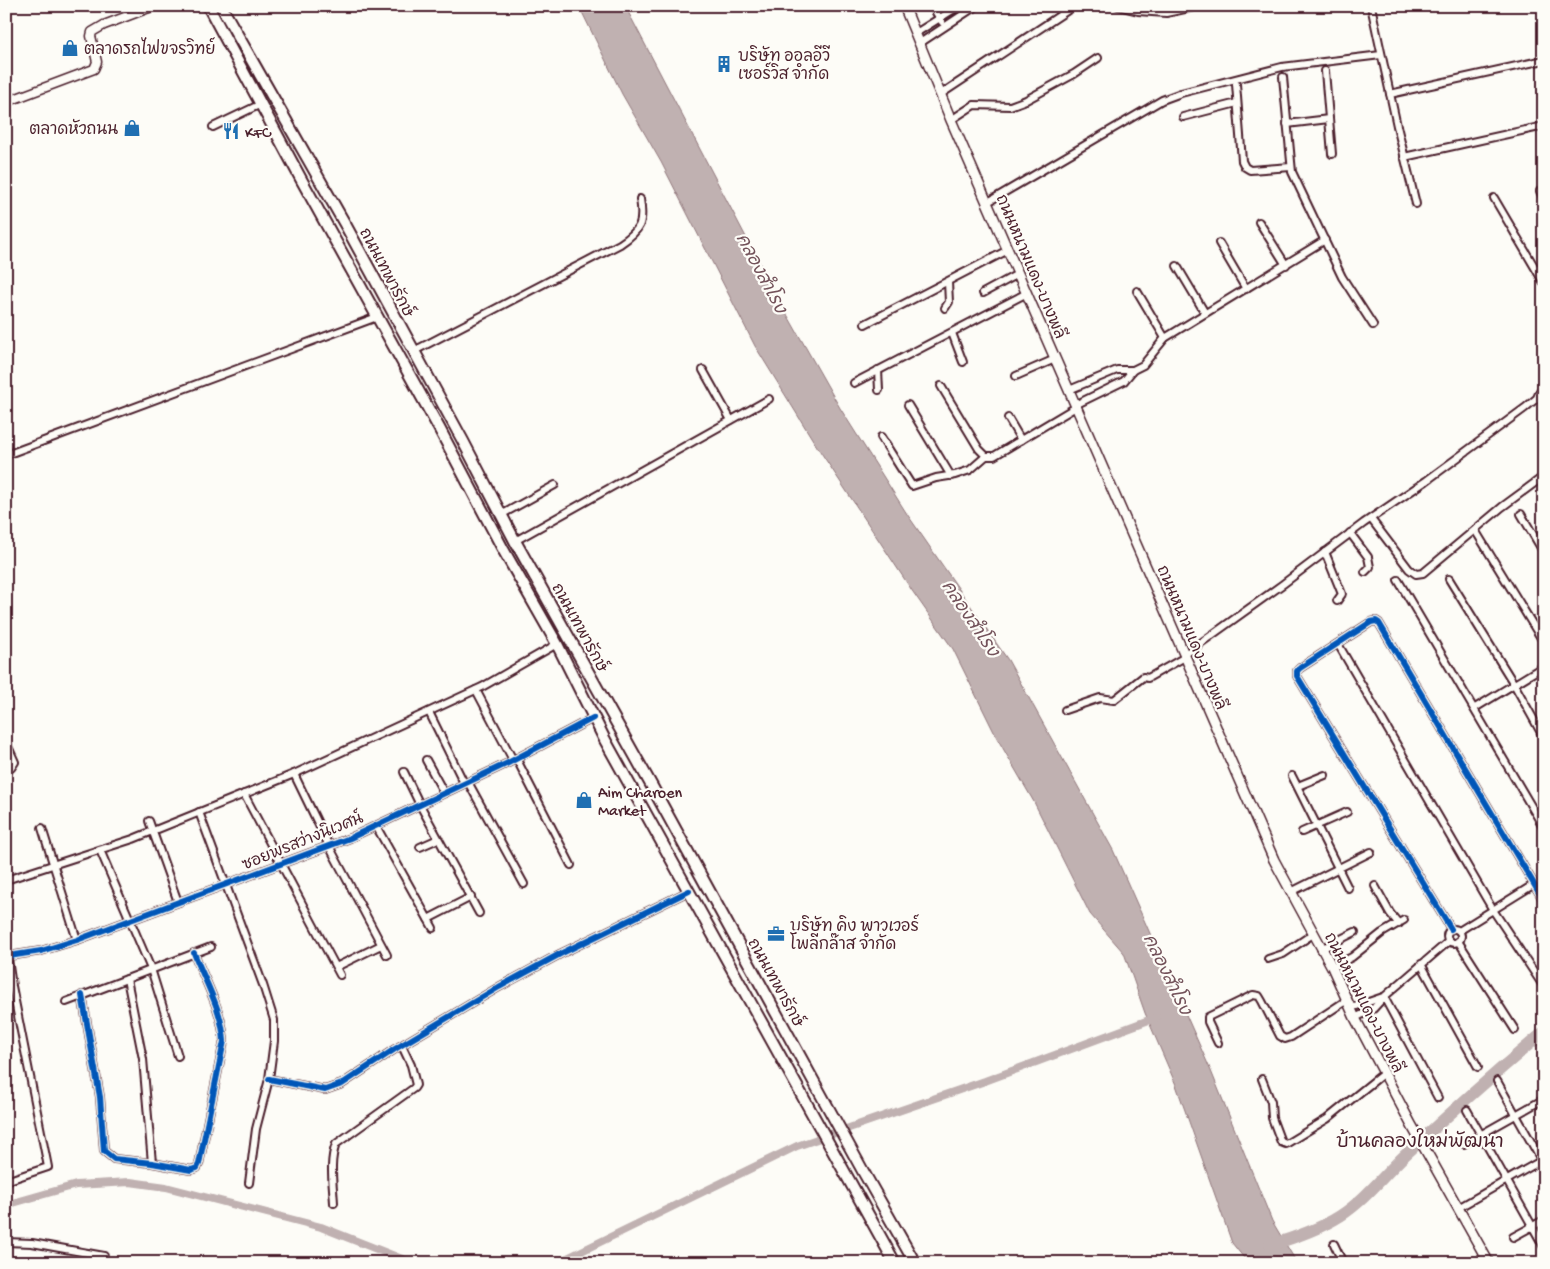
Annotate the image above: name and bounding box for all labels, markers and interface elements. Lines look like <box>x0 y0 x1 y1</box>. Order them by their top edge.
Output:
place label: ตลาดรถไฟขจรวิทย์ <box>84 37 216 61</box>
shop icon: ตลาดรถไฟขจรวิทย์ <box>60 38 80 58</box>
place label: บริษัท ออลอีวี เซอร์วิส จำกัด <box>738 45 831 86</box>
building icon: บริษัท ออลอีวี เซอร์วิส จำกัด <box>714 54 734 74</box>
place label: ตลาดหัวถนน <box>29 118 118 141</box>
shop icon: ตลาดหัวถนน <box>122 118 142 138</box>
restaurant icon: KFC <box>221 121 241 141</box>
place label: KFC <box>245 125 272 144</box>
street label: ถนนหนามแดง-บางพลี <box>990 191 1072 343</box>
street label: ถนนเทพารักษ์ <box>353 223 421 323</box>
water label: คลองสำโรง <box>730 229 794 319</box>
street label: ถนนหนามแดง-บางพลี <box>1151 562 1233 714</box>
water label: คลองสำโรง <box>936 575 1006 663</box>
street label: ถนนเทพารักษ์ <box>546 579 615 677</box>
place label: Aim Charoen Market <box>598 785 682 822</box>
shop icon: Aim Charoen Market <box>574 790 594 810</box>
street label: ซอยพรสว่างนิเวศน์ <box>238 806 367 876</box>
place label: บริษัท คิง พาวเวอร์ โพลีกล๊าส จำกัด <box>790 914 920 956</box>
office icon: บริษัท คิง พาวเวอร์ โพลีกล๊าส จำกัด <box>766 924 786 944</box>
street label: ถนนหนามแดง-บางพลี <box>1318 928 1409 1077</box>
water label: คลองสำโรง <box>1137 930 1199 1020</box>
street label: ถนนเทพารักษ์ <box>742 934 811 1032</box>
district label: บ้านคลองใหม่พัฒนา <box>1336 1128 1504 1155</box>

